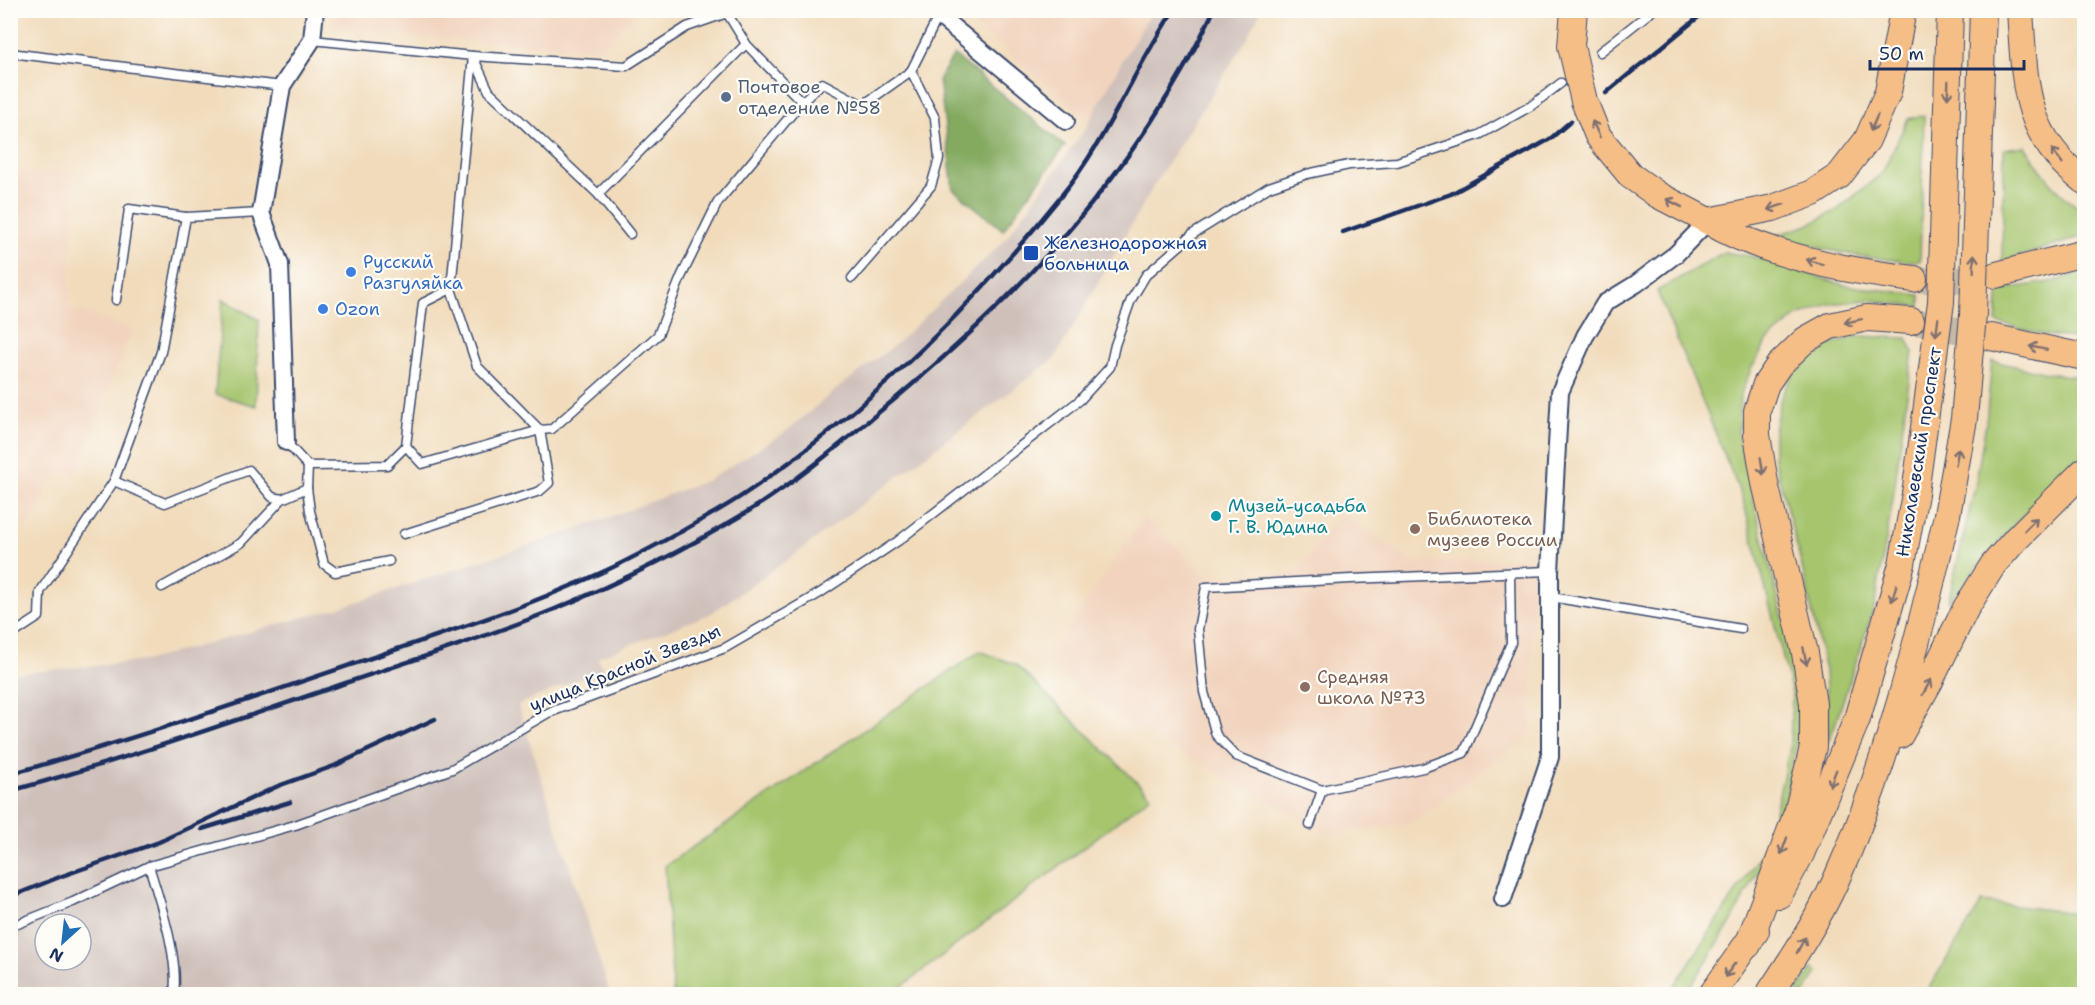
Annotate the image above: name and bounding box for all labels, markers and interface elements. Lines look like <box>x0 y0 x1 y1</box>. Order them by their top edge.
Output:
scale bar <box>1870 33 2024 71</box>
text: 50 m <box>1879 42 1924 66</box>
place label: Почтовое отделение №58 <box>738 75 881 120</box>
one-way arrow <box>1942 79 1953 99</box>
marker: Почтовое отделение №58 <box>719 90 733 104</box>
one-way arrow <box>1868 114 1879 132</box>
one-way arrow <box>1589 121 1601 139</box>
one-way arrow <box>2051 148 2064 164</box>
one-way arrow <box>1665 197 1683 209</box>
one-way arrow <box>1767 202 1786 213</box>
place label: Железнодорожная больница <box>1044 231 1207 276</box>
marker: Железнодорожная больница <box>1022 244 1040 262</box>
place label: Русский Разгуляйка <box>363 250 463 295</box>
one-way arrow <box>1969 253 1980 273</box>
one-way arrow <box>1806 255 1825 266</box>
marker: Русский Разгуляйка <box>344 265 358 279</box>
place label: Ozon <box>335 297 380 321</box>
marker: Ozon <box>316 302 330 316</box>
one-way arrow <box>1843 315 1862 327</box>
one-way arrow <box>1932 316 1943 336</box>
one-way arrow <box>2029 341 2048 353</box>
street label: Николаевский проспект <box>1891 344 1948 559</box>
one-way arrow <box>1952 448 1963 467</box>
one-way arrow <box>1757 455 1768 475</box>
place label: Музей-усадьба Г. В. Юдина <box>1228 494 1366 539</box>
place label: Библиотека музеев России <box>1427 507 1558 552</box>
marker: Музей-усадьба Г. В. Юдина <box>1209 509 1223 523</box>
one-way arrow <box>2023 517 2038 532</box>
marker: Библиотека музеев России <box>1408 522 1422 536</box>
one-way arrow <box>1888 583 1899 602</box>
street label: улица Красной Звезды <box>526 619 724 717</box>
one-way arrow <box>1800 646 1811 665</box>
place label: Средняя школа №73 <box>1317 665 1426 710</box>
one-way arrow <box>1921 679 1933 696</box>
marker: Средняя школа №73 <box>1298 680 1312 694</box>
one-way arrow <box>1827 768 1838 786</box>
one-way arrow <box>1778 836 1789 855</box>
north arrow <box>33 912 93 972</box>
one-way arrow <box>1796 937 1807 955</box>
text: N <box>46 943 67 967</box>
one-way arrow <box>1723 961 1736 977</box>

